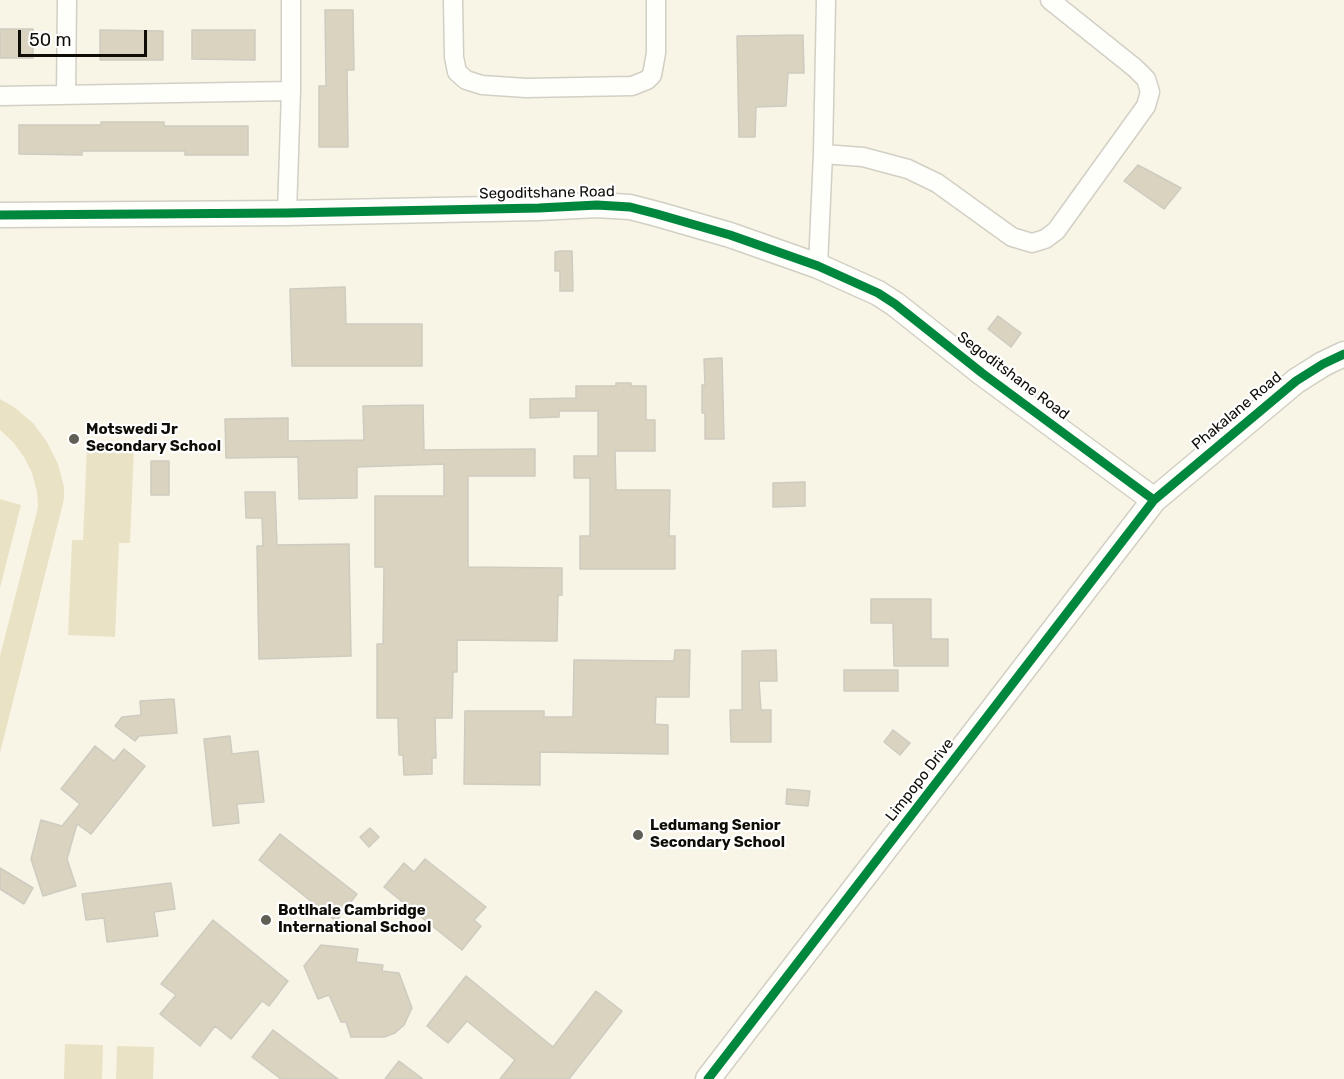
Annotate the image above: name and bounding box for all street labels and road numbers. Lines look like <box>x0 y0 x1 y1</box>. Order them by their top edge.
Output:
street label: Segoditshane Road <box>479 183 615 203</box>
street label: Segoditshane Road <box>953 328 1073 424</box>
street label: Phakalane Road <box>1188 368 1286 454</box>
street label: Limpopo Drive <box>882 735 958 825</box>

